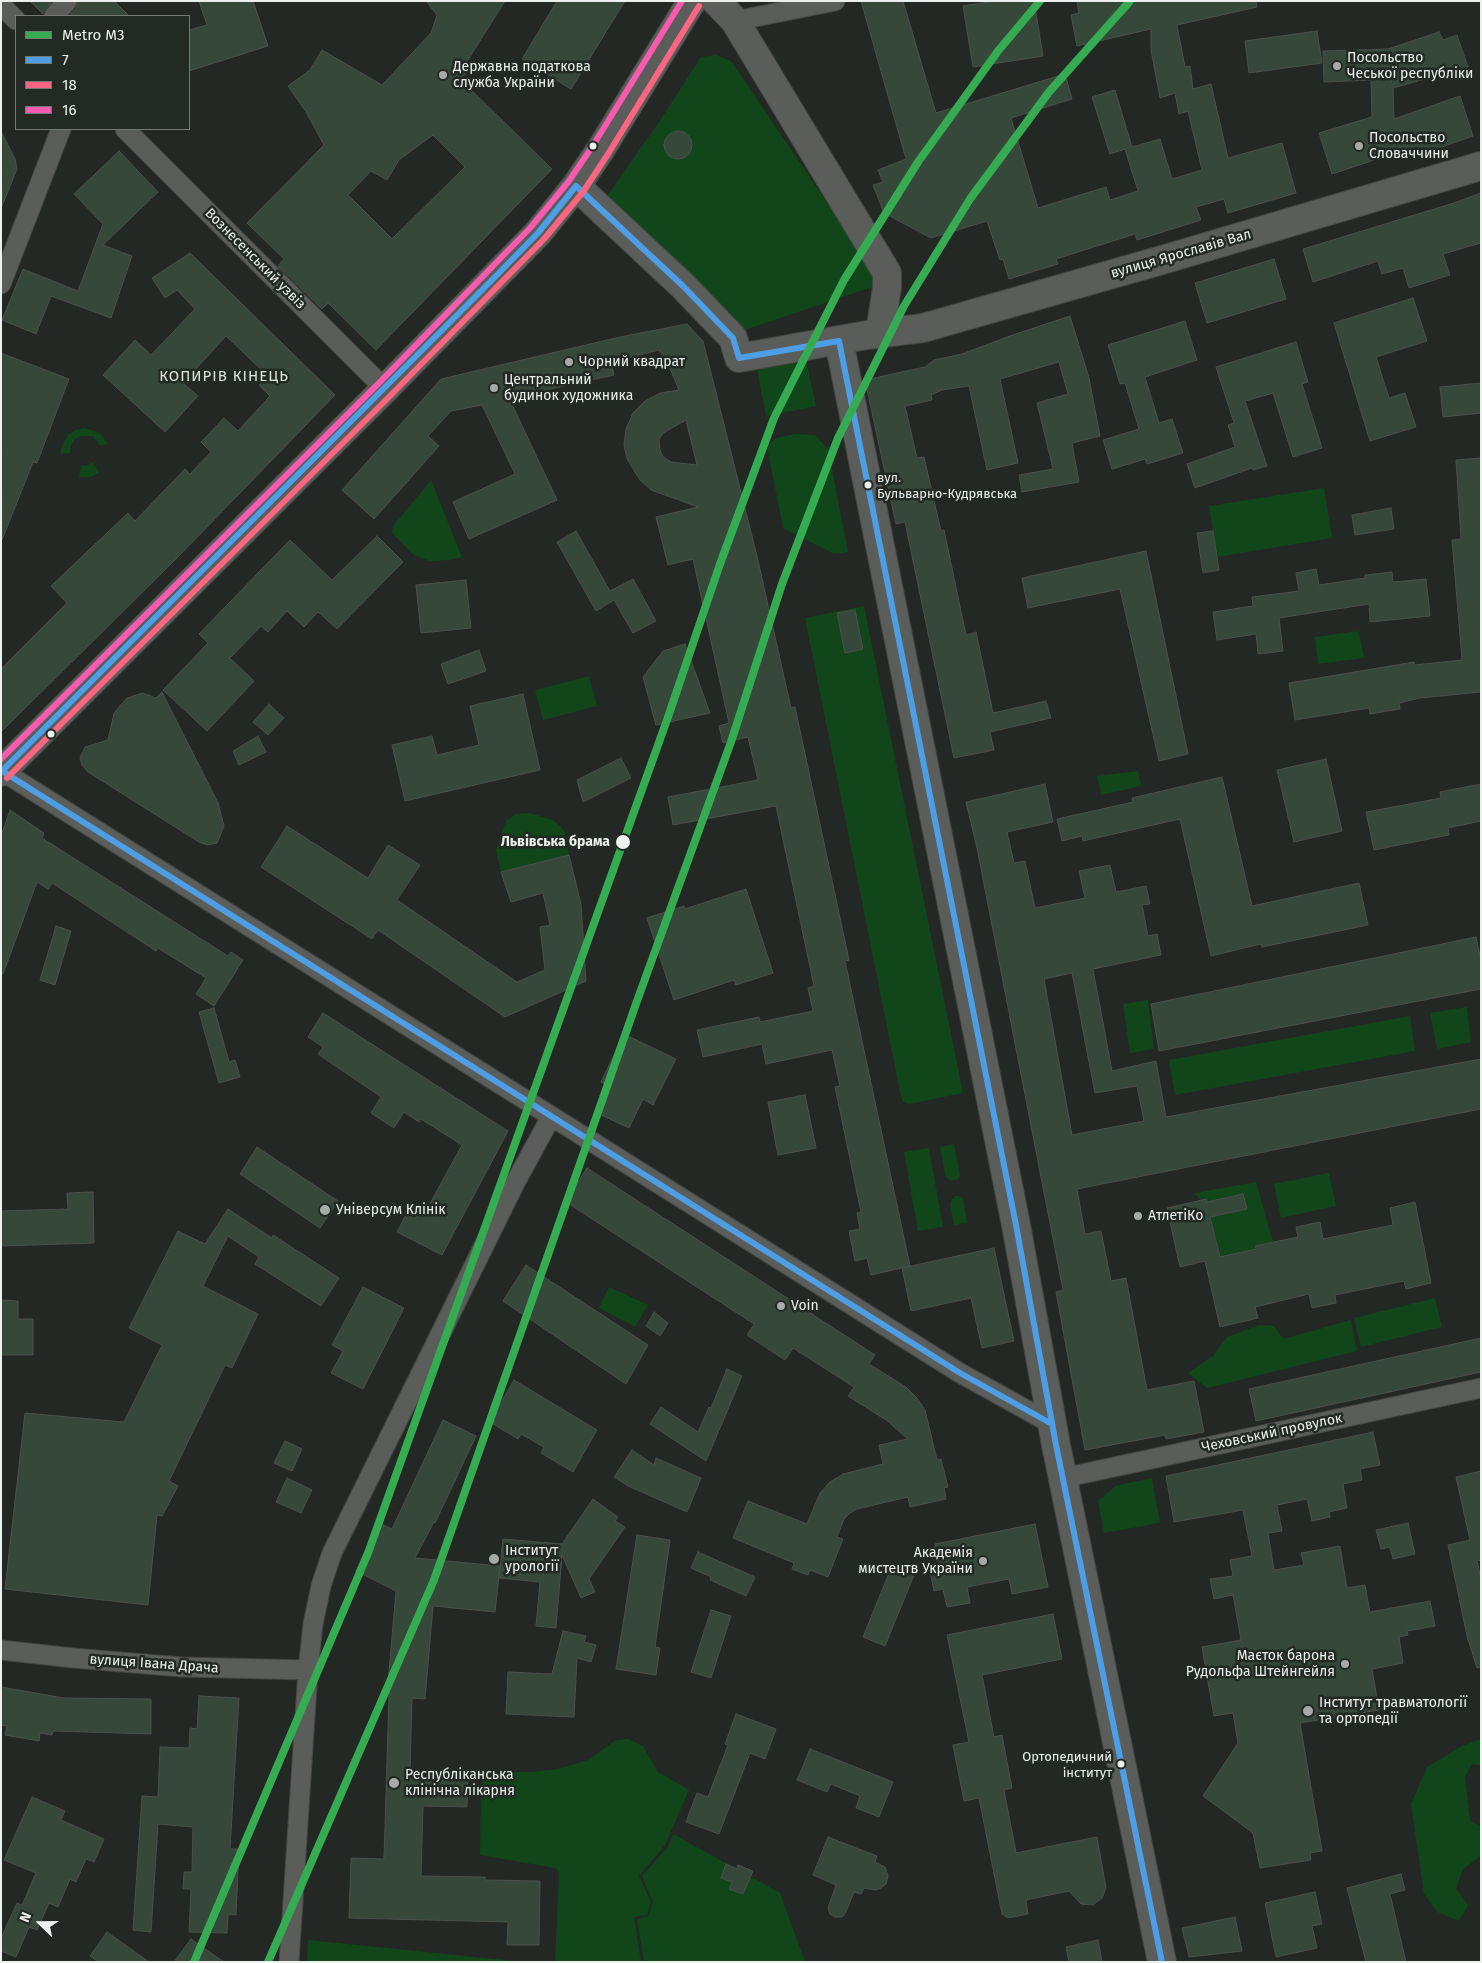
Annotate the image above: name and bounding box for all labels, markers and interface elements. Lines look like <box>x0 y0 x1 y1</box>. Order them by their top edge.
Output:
legend <box>15 15 190 130</box>
text: Metro M3 <box>62 26 125 44</box>
place label: Посольство Чеської республіки <box>1347 50 1474 82</box>
text: 7 <box>62 51 69 69</box>
place label: Державна податкова служба України <box>453 59 591 92</box>
marker: Посольство Чеської республіки <box>1331 60 1343 72</box>
marker: Державна податкова служба України <box>437 69 449 81</box>
text: 18 <box>62 76 77 94</box>
text: 16 <box>62 101 77 119</box>
place label: Посольство Словаччини <box>1369 130 1449 162</box>
marker: Посольство Словаччини <box>1353 140 1365 152</box>
unlabelled marker <box>588 141 598 151</box>
street label: Вознесенський узвіз <box>201 205 309 313</box>
street label: вулиця Ярославів Вал <box>1109 226 1253 282</box>
place label: Чорний квадрат <box>579 354 685 370</box>
marker: Чорний квадрат <box>563 356 575 368</box>
district label: КОПИРІВ КІНЕЦЬ <box>157 368 291 386</box>
place label: Центральний будинок художника <box>504 372 633 404</box>
marker: Центральний будинок художника <box>488 382 500 394</box>
place label: вул. Бульварно-Кудрявська <box>877 470 1017 501</box>
marker: вул. Бульварно-Кудрявська <box>863 480 873 490</box>
unlabelled marker <box>46 729 56 739</box>
marker: Львівська брама <box>614 833 632 851</box>
place label: Львівська брама <box>501 834 610 850</box>
place label: Універсум Клінік <box>336 1202 446 1218</box>
marker: Універсум Клінік <box>318 1203 332 1217</box>
place label: АтлетіКо <box>1148 1208 1203 1224</box>
marker: АтлетіКо <box>1132 1210 1144 1222</box>
place label: Voin <box>791 1298 819 1314</box>
marker: Voin <box>775 1300 787 1312</box>
street label: Чеховський провулок <box>1200 1410 1344 1456</box>
place label: Інститут урології <box>505 1543 559 1575</box>
place label: Академія мистецтв України <box>858 1545 973 1578</box>
marker: Інститут урології <box>487 1552 501 1566</box>
marker: Академія мистецтв України <box>977 1555 989 1567</box>
place label: Маєток барона Рудольфа Штейнгейля <box>1186 1648 1335 1680</box>
street label: вулиця Івана Драча <box>89 1651 219 1677</box>
marker: Маєток барона Рудольфа Штейнгейля <box>1339 1658 1351 1670</box>
place label: Інститут травматології та ортопедії <box>1319 1695 1467 1728</box>
marker: Інститут травматології та ортопедії <box>1301 1704 1315 1718</box>
place label: Ортопедичний інститут <box>1022 1749 1112 1780</box>
marker: Ортопедичний інститут <box>1116 1759 1126 1769</box>
place label: Республіканська клінічна лікарня <box>405 1767 515 1800</box>
marker: Республіканська клінічна лікарня <box>387 1776 401 1790</box>
north arrow <box>15 1898 65 1948</box>
text: N <box>16 1910 35 1925</box>

